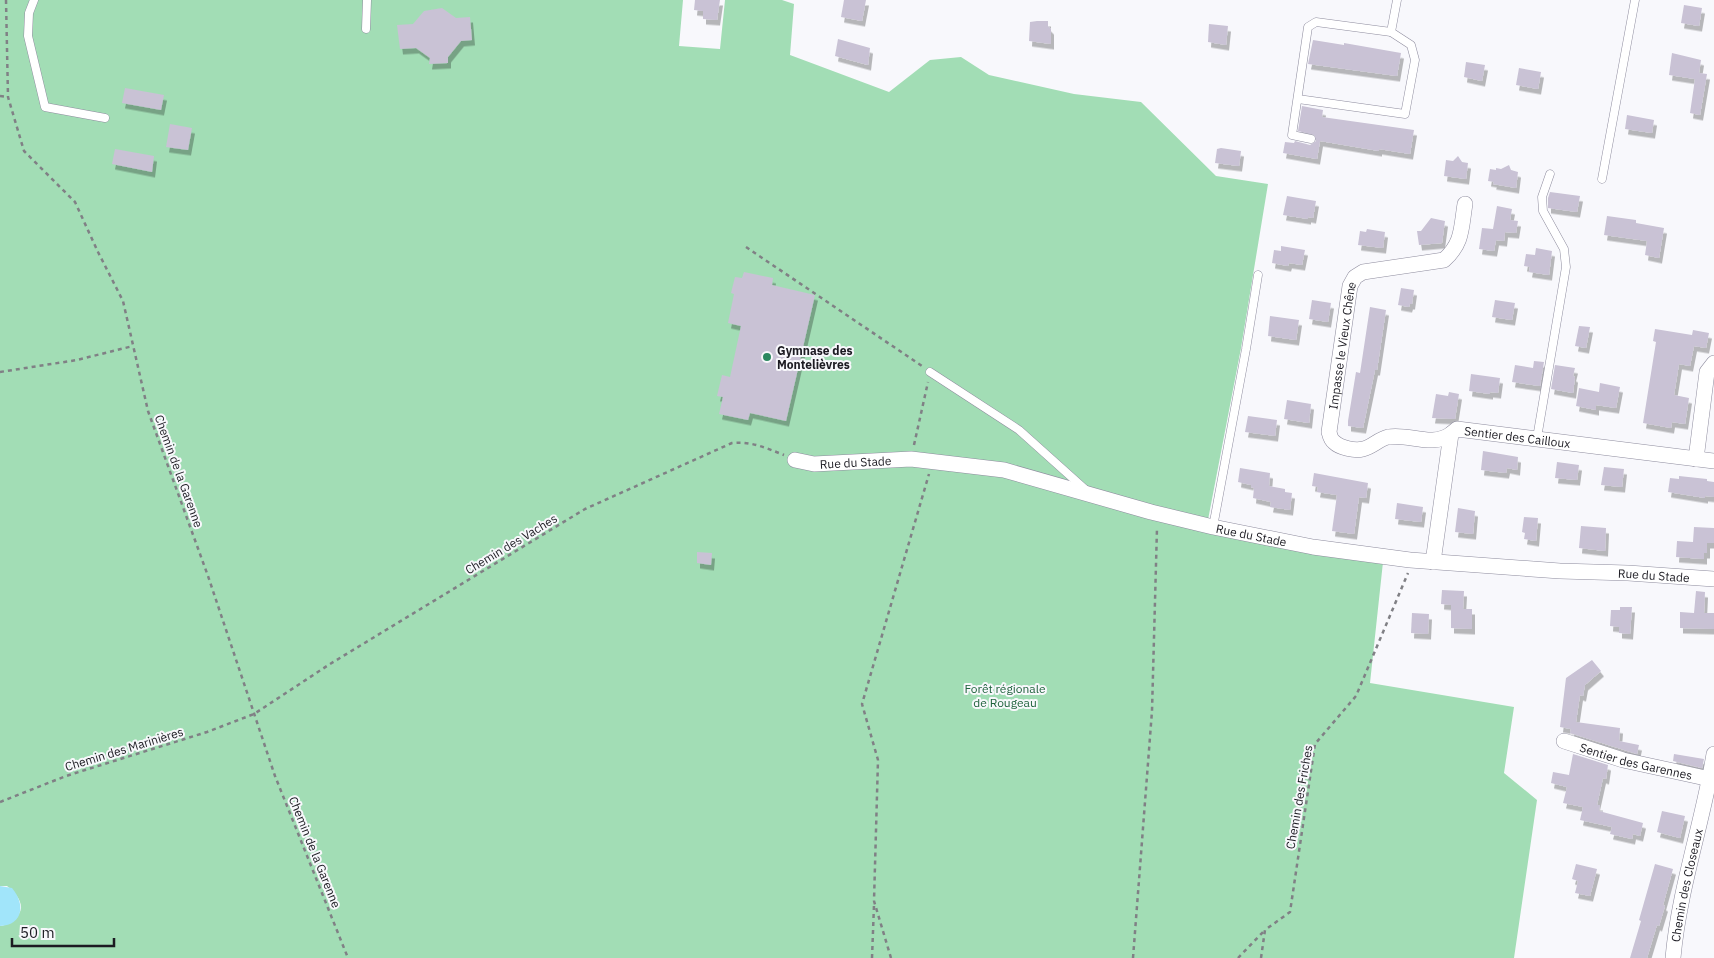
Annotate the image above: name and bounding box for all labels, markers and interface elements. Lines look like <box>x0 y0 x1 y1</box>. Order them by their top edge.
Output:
street label: Impasse le Vieux Chêne <box>1325 278 1359 410</box>
place label: Gymnase des Montelièvres <box>777 343 852 372</box>
marker: Gymnase des Montelièvres <box>761 351 773 363</box>
street label: Chemin de la Garenne <box>152 413 206 530</box>
street label: Sentier des Cailloux <box>1464 422 1571 451</box>
street label: Rue du Stade <box>819 453 892 471</box>
street label: Chemin des Vaches <box>462 510 560 577</box>
street label: Rue du Stade <box>1215 520 1288 549</box>
street label: Rue du Stade <box>1618 565 1691 585</box>
park label: Forêt régionale de Rougeau <box>964 681 1046 710</box>
street label: Chemin des Marinières <box>63 724 185 774</box>
street label: Sentier des Garennes <box>1578 739 1694 782</box>
street label: Chemin des Friches <box>1282 744 1316 850</box>
street label: Chemin de la Garenne <box>286 794 344 910</box>
street label: Chemin des Closeaux <box>1667 827 1705 943</box>
scale bar <box>12 916 115 948</box>
text: 50 m <box>20 923 55 942</box>

